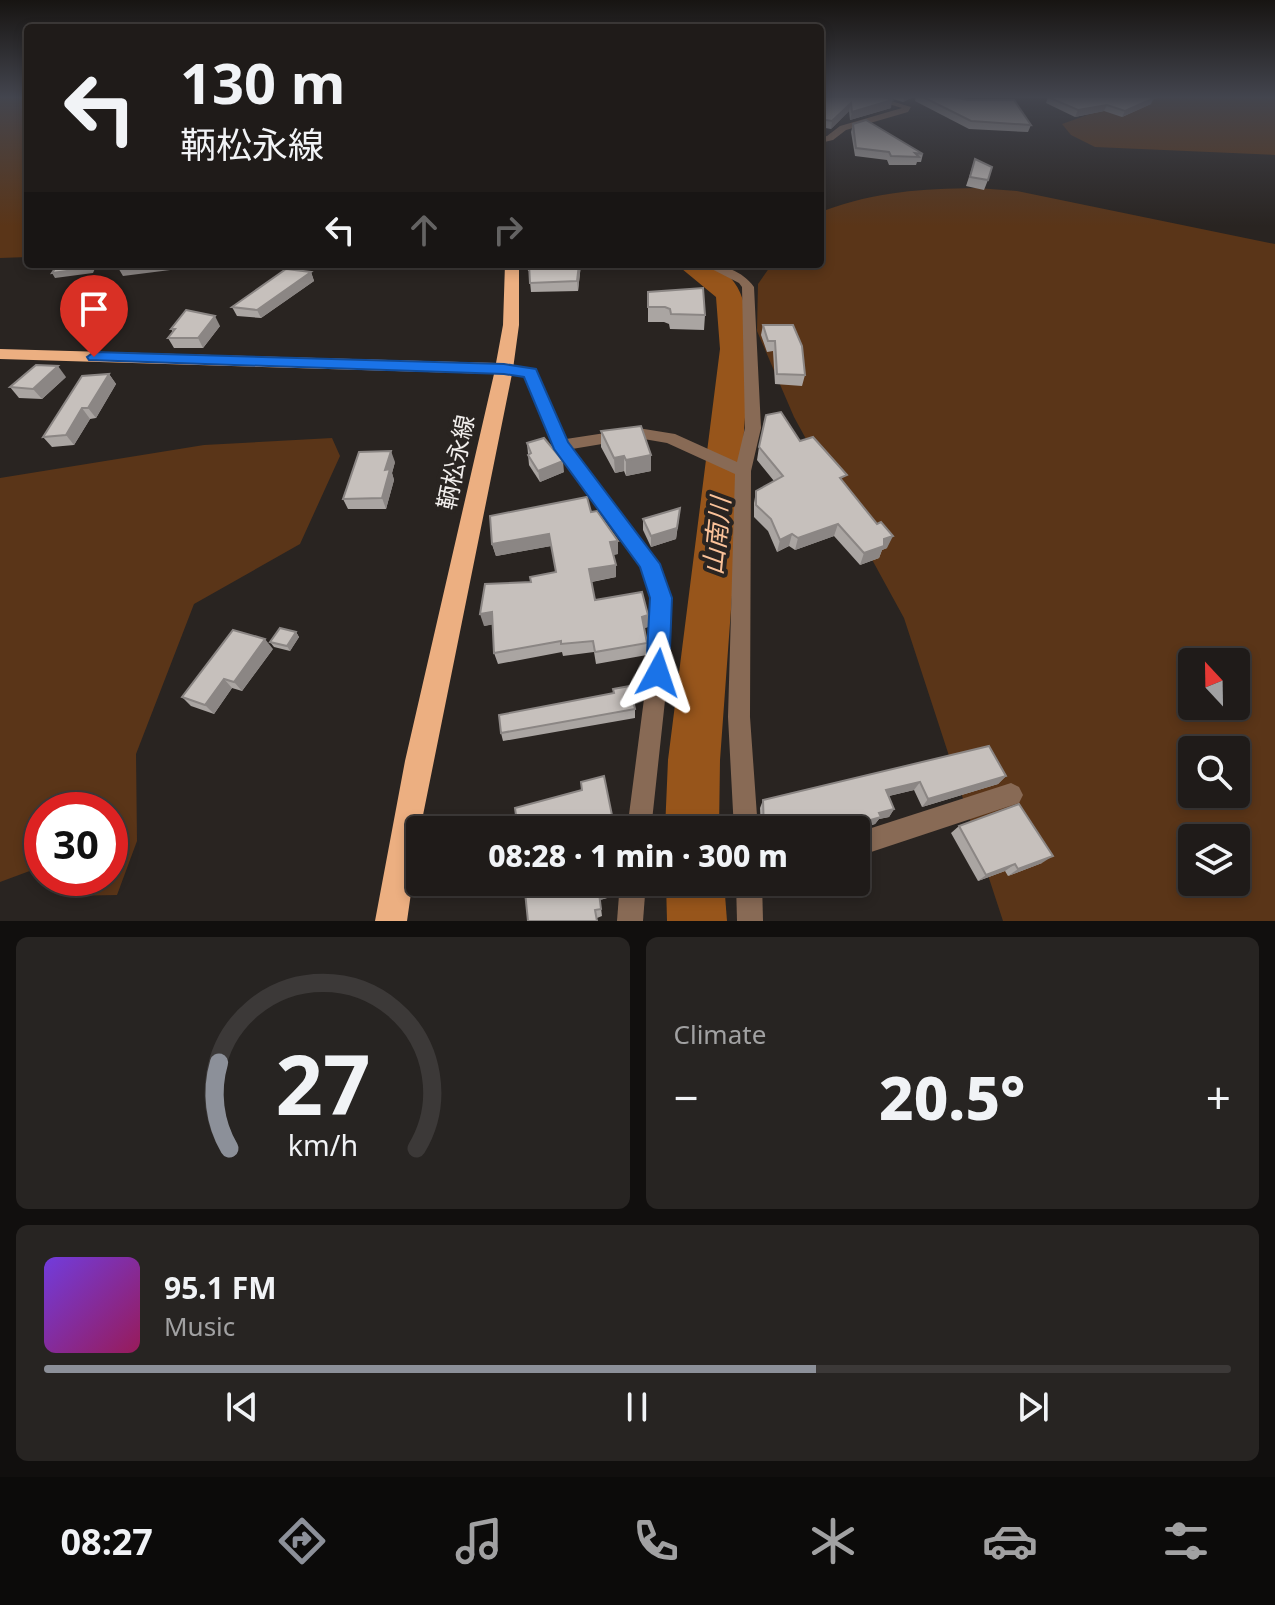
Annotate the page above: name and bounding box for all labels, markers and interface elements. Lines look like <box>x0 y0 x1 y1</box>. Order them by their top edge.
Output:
text: 130 m <box>180 44 345 120</box>
icon: left <box>48 56 152 160</box>
text: 鞆松永線 <box>180 120 324 169</box>
icon: left <box>318 208 362 252</box>
icon: ahead <box>402 208 446 252</box>
icon: right <box>486 208 530 252</box>
pin <box>60 275 128 357</box>
icon: arrive <box>72 287 116 331</box>
street label: 鞆松永線 <box>429 412 481 512</box>
water label: 山南川 <box>694 492 738 577</box>
position arrow <box>616 631 700 715</box>
north arrow <box>1178 648 1250 720</box>
map controls <box>1178 648 1250 896</box>
button: search <box>1178 736 1250 808</box>
speed limit sign: 30 <box>24 792 128 896</box>
button: layers <box>1178 824 1250 896</box>
text: 08:28 · 1 min · 300 m <box>488 835 788 876</box>
text: Climate <box>674 1016 766 1052</box>
text: 27 <box>275 1026 370 1139</box>
text: 20.5° <box>879 1056 1026 1138</box>
text: − <box>674 1067 699 1127</box>
text: + <box>1206 1067 1231 1127</box>
text: km/h <box>288 1125 358 1164</box>
text: 95.1 FM <box>164 1267 276 1308</box>
text: Music <box>164 1308 235 1344</box>
icon: previous <box>220 1385 264 1429</box>
icon: pause <box>615 1385 659 1429</box>
icon: next <box>1011 1385 1055 1429</box>
icon: directions <box>274 1513 330 1569</box>
icon: music <box>451 1513 507 1569</box>
icon: phone <box>628 1513 684 1569</box>
icon: climate <box>805 1513 861 1569</box>
icon: car <box>982 1513 1038 1569</box>
icon: filters <box>1158 1513 1214 1569</box>
text: 08:27 <box>60 1517 153 1566</box>

